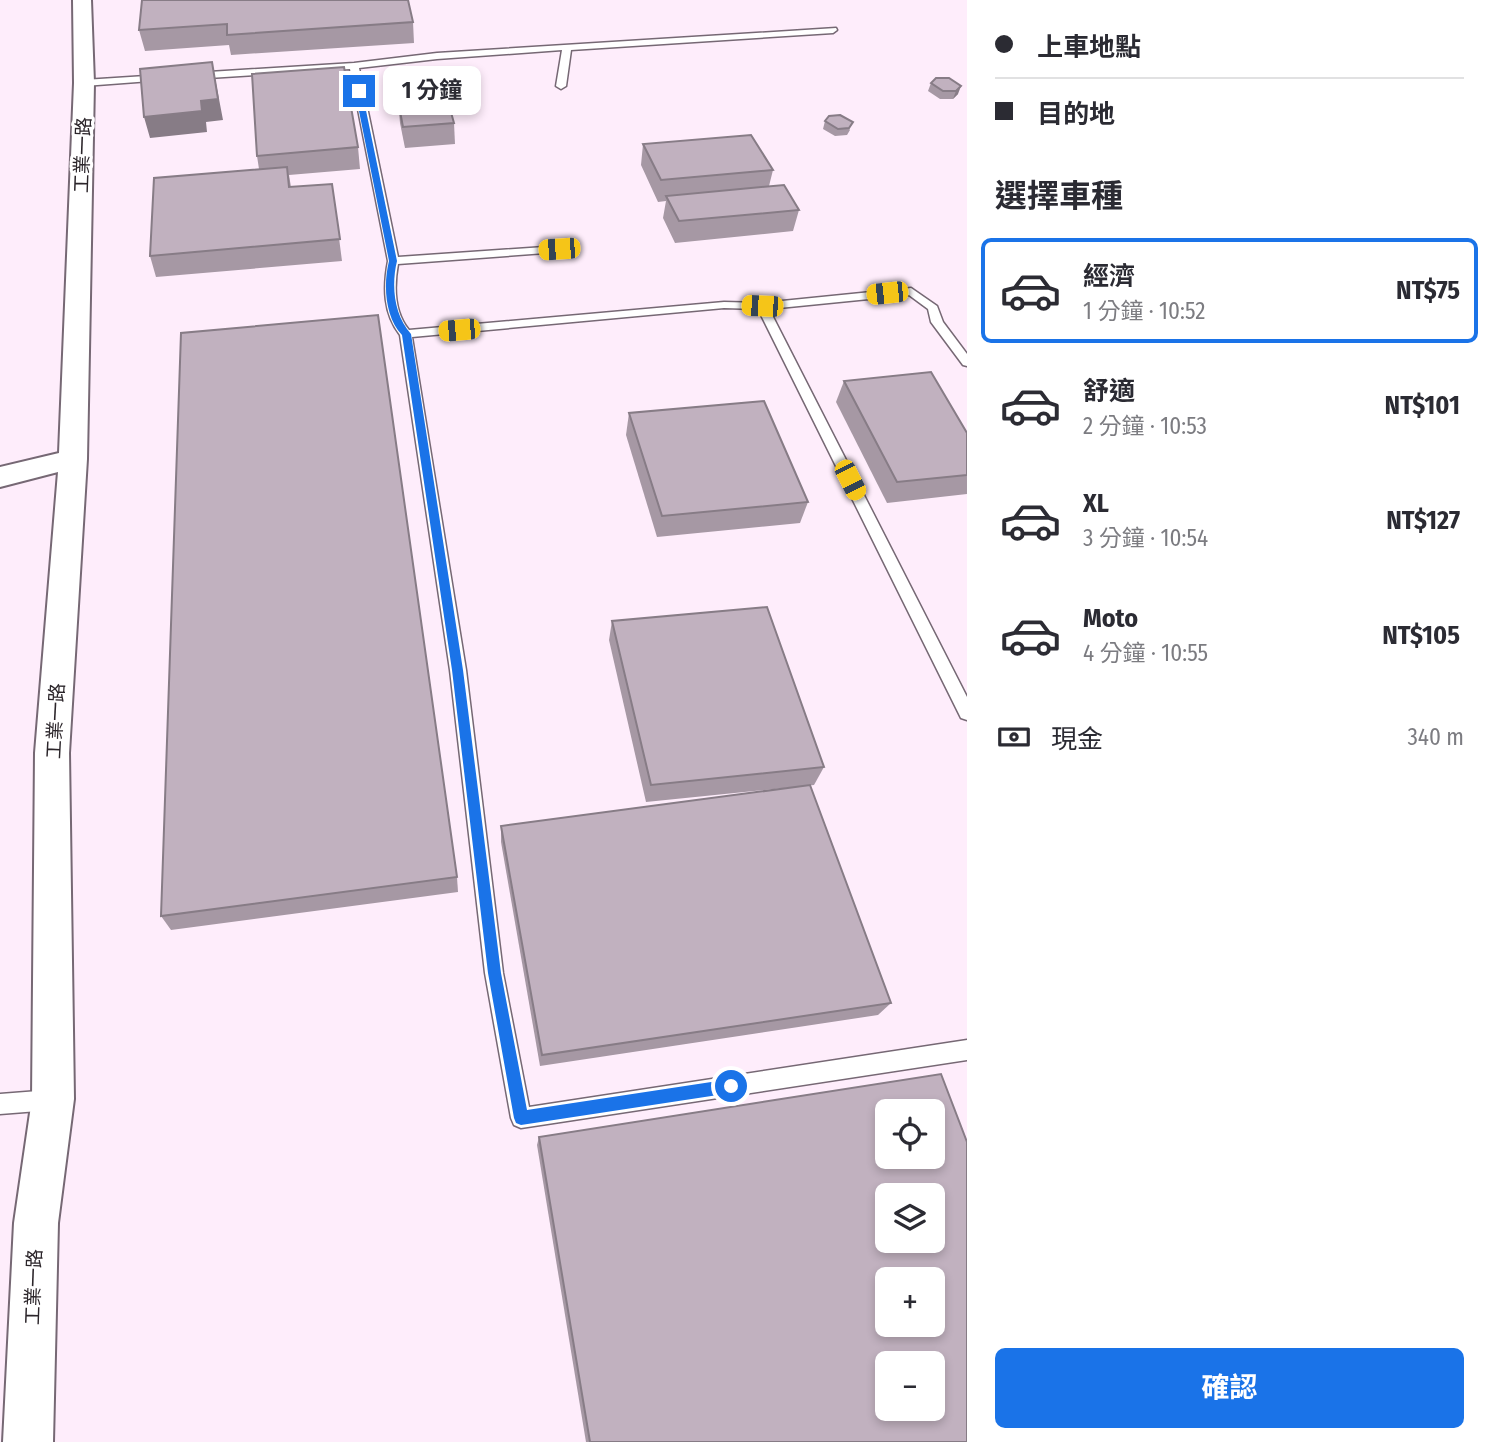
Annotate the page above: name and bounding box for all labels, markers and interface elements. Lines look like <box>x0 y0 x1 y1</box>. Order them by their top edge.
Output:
text: 上車地點 <box>1037 32 1141 63</box>
callout: 1 分鐘 <box>384 66 481 116</box>
route end <box>343 75 375 107</box>
text: 1 分鐘 <box>402 76 462 104</box>
text: 目的地 <box>1037 99 1115 130</box>
street label: 工業一路 <box>70 117 95 193</box>
text: 選擇車種 <box>995 177 1123 215</box>
car <box>538 237 581 261</box>
icon: car <box>999 259 1062 322</box>
text: 經濟 <box>1083 261 1135 292</box>
text: NT$75 <box>1396 275 1460 306</box>
car <box>866 280 909 306</box>
car <box>741 295 784 317</box>
text: 1 分鐘 · 10:52 <box>1083 297 1205 325</box>
car <box>438 318 481 342</box>
icon: car <box>999 374 1062 437</box>
text: 舒適 <box>1083 376 1135 407</box>
text: NT$101 <box>1385 390 1460 421</box>
text: 2 分鐘 · 10:53 <box>1083 412 1207 440</box>
car <box>832 457 869 503</box>
text: XL <box>1083 488 1109 519</box>
icon: car <box>999 489 1062 552</box>
text: NT$127 <box>1386 505 1460 536</box>
text: 3 分鐘 · 10:54 <box>1083 524 1208 552</box>
text: Moto <box>1083 603 1138 634</box>
icon: car <box>999 604 1062 667</box>
text: NT$105 <box>1382 620 1460 651</box>
text: 4 分鐘 · 10:55 <box>1083 639 1208 667</box>
street label: 工業一路 <box>42 682 69 760</box>
icon: cash <box>995 718 1033 756</box>
text: 340 m <box>1408 723 1464 751</box>
text: 現金 <box>1051 724 1103 755</box>
route start <box>715 1070 747 1102</box>
map controls <box>875 1099 945 1421</box>
button: locate <box>875 1099 945 1169</box>
button: layers <box>875 1183 945 1253</box>
street label: 工業一路 <box>21 1249 46 1325</box>
button: + <box>875 1267 945 1337</box>
button: 確認 <box>995 1348 1464 1428</box>
button: − <box>875 1351 945 1421</box>

